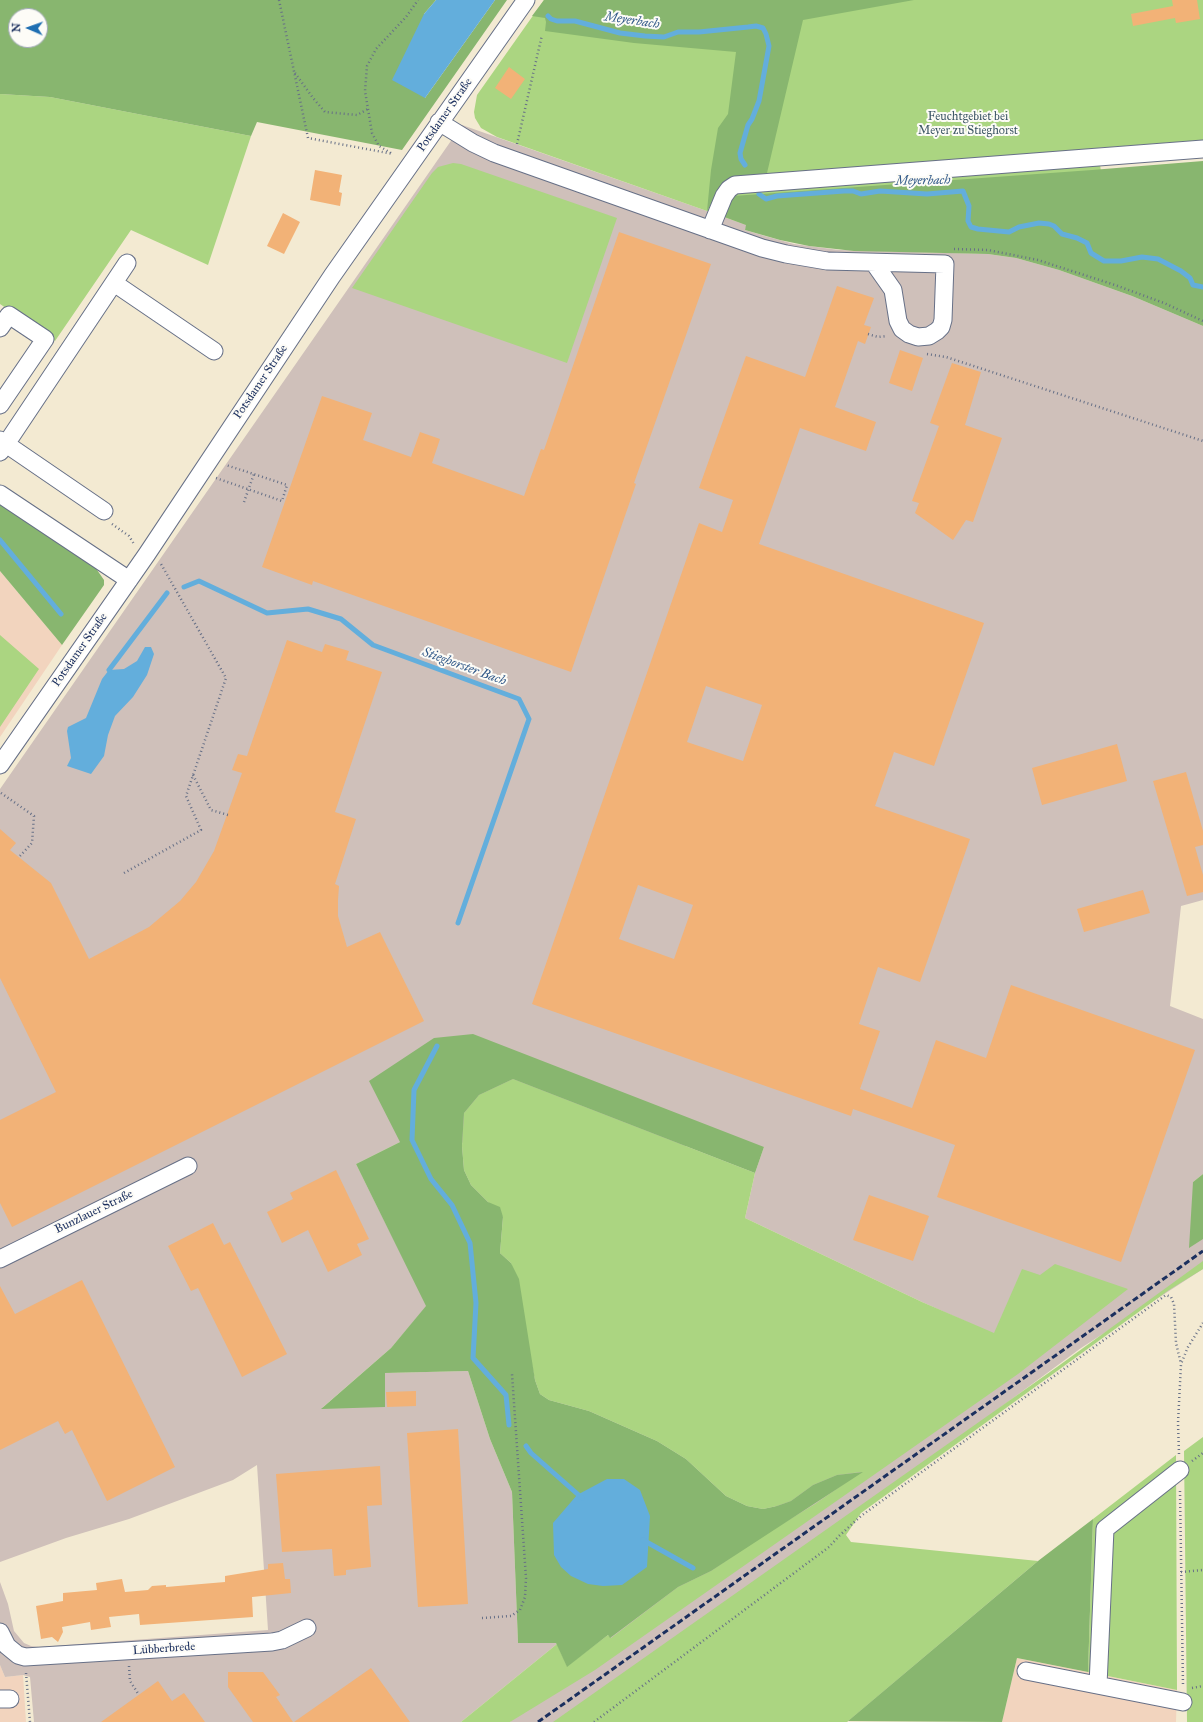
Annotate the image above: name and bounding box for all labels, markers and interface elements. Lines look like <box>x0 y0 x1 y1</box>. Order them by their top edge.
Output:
north arrow <box>8 8 48 48</box>
water label: Meyerbach <box>604 9 660 33</box>
text: N <box>10 23 23 32</box>
street label: Potsdamer Straße <box>414 75 476 155</box>
park label: Feuchtgebiet bei Meyer zu Stieghorst <box>918 110 1018 138</box>
water label: Meyerbach <box>895 173 951 189</box>
street label: Potsdamer Straße <box>231 342 291 422</box>
street label: Potsdamer Straße <box>49 610 111 690</box>
water label: Stieghorster Bach <box>420 645 508 689</box>
street label: Bunzlauer Straße <box>53 1187 135 1237</box>
street label: Lübberbrede <box>132 1640 196 1658</box>

